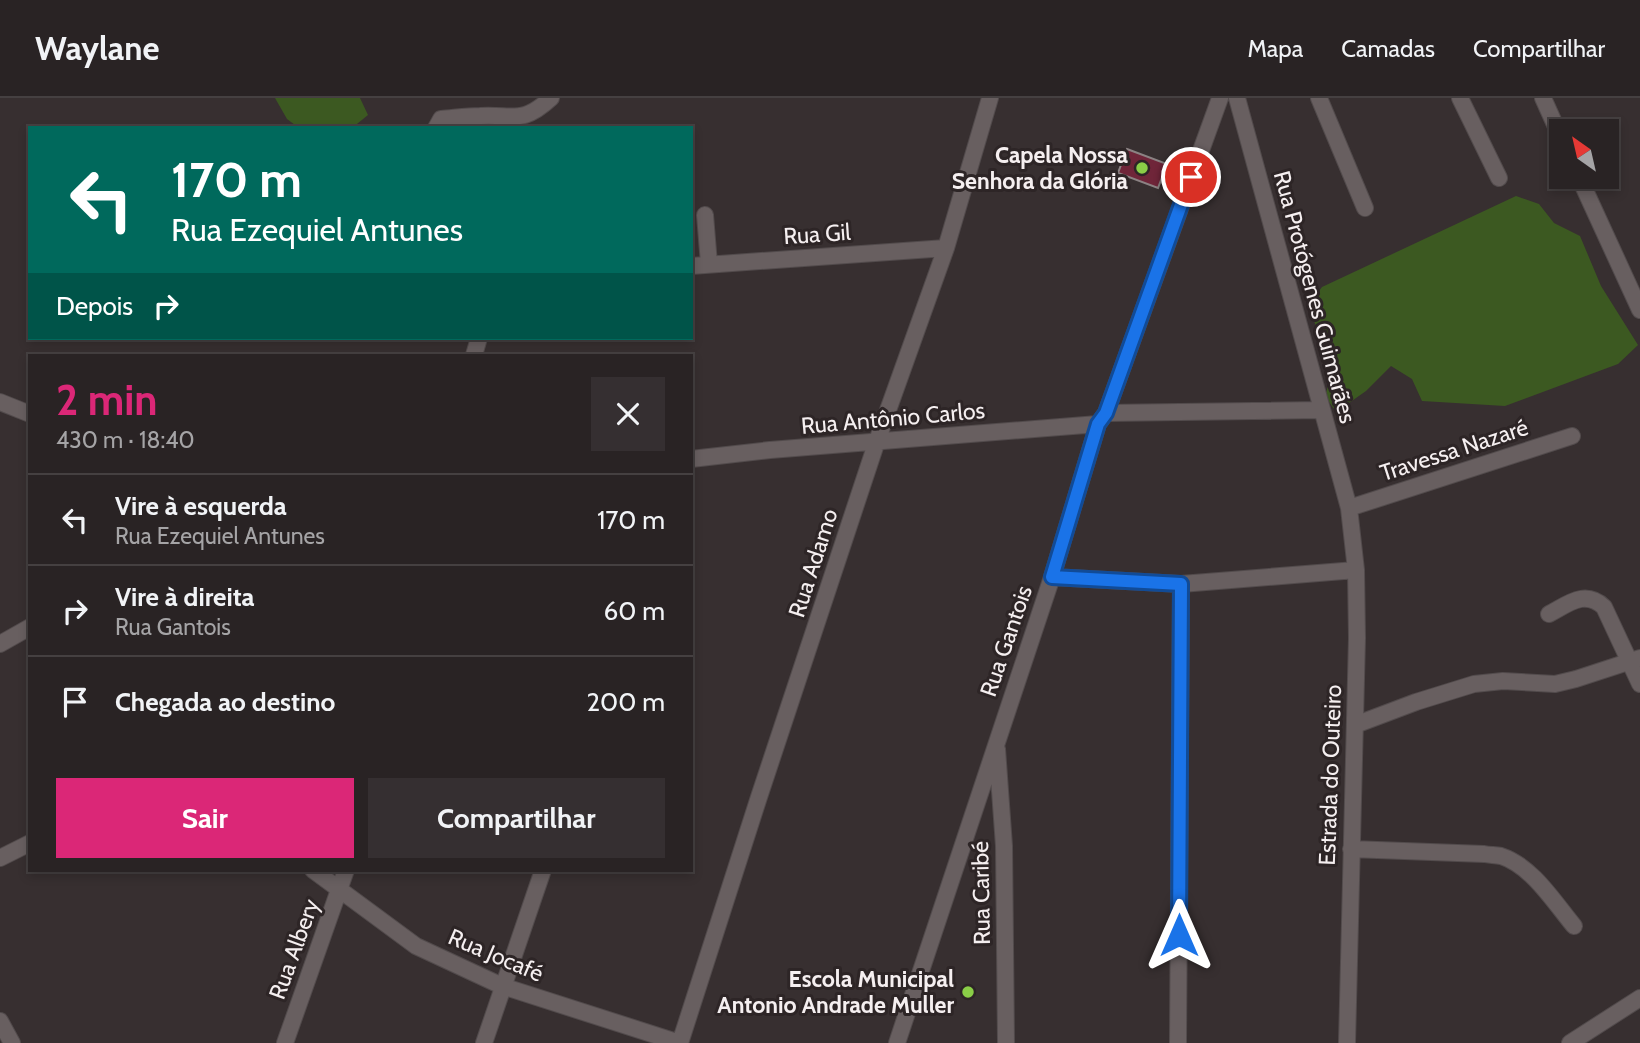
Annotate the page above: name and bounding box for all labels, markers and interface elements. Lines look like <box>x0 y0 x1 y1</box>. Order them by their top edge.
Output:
text: Waylane <box>35 28 159 68</box>
text: Mapa <box>1247 34 1303 63</box>
text: Camadas <box>1341 34 1435 63</box>
text: Compartilhar <box>1473 34 1605 63</box>
north arrow <box>1549 119 1619 189</box>
map controls <box>1549 119 1619 189</box>
place label: Capela Nossa Senhora da Glória <box>952 141 1129 195</box>
pin <box>1161 147 1221 207</box>
text: 170 m <box>171 150 302 209</box>
icon: left <box>56 154 147 245</box>
icon: arrive <box>1172 158 1210 196</box>
marker: Capela Nossa Senhora da Glória <box>1134 160 1150 176</box>
street label: Rua Protógenes Guimarães <box>1268 168 1362 426</box>
text: Rua Ezequiel Antunes <box>171 210 463 249</box>
street label: Rua Gil <box>782 218 852 250</box>
icon: right <box>147 287 185 325</box>
text: Depois <box>56 290 133 322</box>
text: 2 min <box>56 374 157 426</box>
button: close <box>591 377 665 451</box>
street label: Rua Antônio Carlos <box>800 396 986 440</box>
street label: Travessa Nazaré <box>1377 413 1532 487</box>
text: 430 m · 18:40 <box>56 426 195 454</box>
text: Vire à esquerda <box>115 490 287 522</box>
icon: left <box>56 501 94 539</box>
text: 170 m <box>597 504 665 536</box>
street label: Rua Adamo <box>782 505 844 621</box>
text: Rua Ezequiel Antunes <box>115 522 325 550</box>
text: Vire à direita <box>115 581 255 613</box>
street label: Rua Gantois <box>974 582 1038 700</box>
icon: right <box>56 592 94 630</box>
text: 60 m <box>603 595 665 627</box>
text: Rua Gantois <box>115 613 231 641</box>
icon: arrive <box>56 683 94 721</box>
street label: Estrada do Outeiro <box>1313 684 1347 866</box>
text: Chegada ao destino <box>115 686 335 718</box>
text: 200 m <box>586 686 665 718</box>
button: Sair <box>56 778 354 858</box>
button: Compartilhar <box>368 778 665 858</box>
street label: Rua Caribé <box>966 841 996 945</box>
street label: Rua Albery <box>263 895 325 1003</box>
position arrow <box>1142 898 1216 972</box>
street label: Rua Jocafé <box>444 922 548 988</box>
place label: Escola Municipal Antonio Andrade Muller <box>717 965 954 1019</box>
marker: Escola Municipal Antonio Andrade Muller <box>960 984 976 1000</box>

